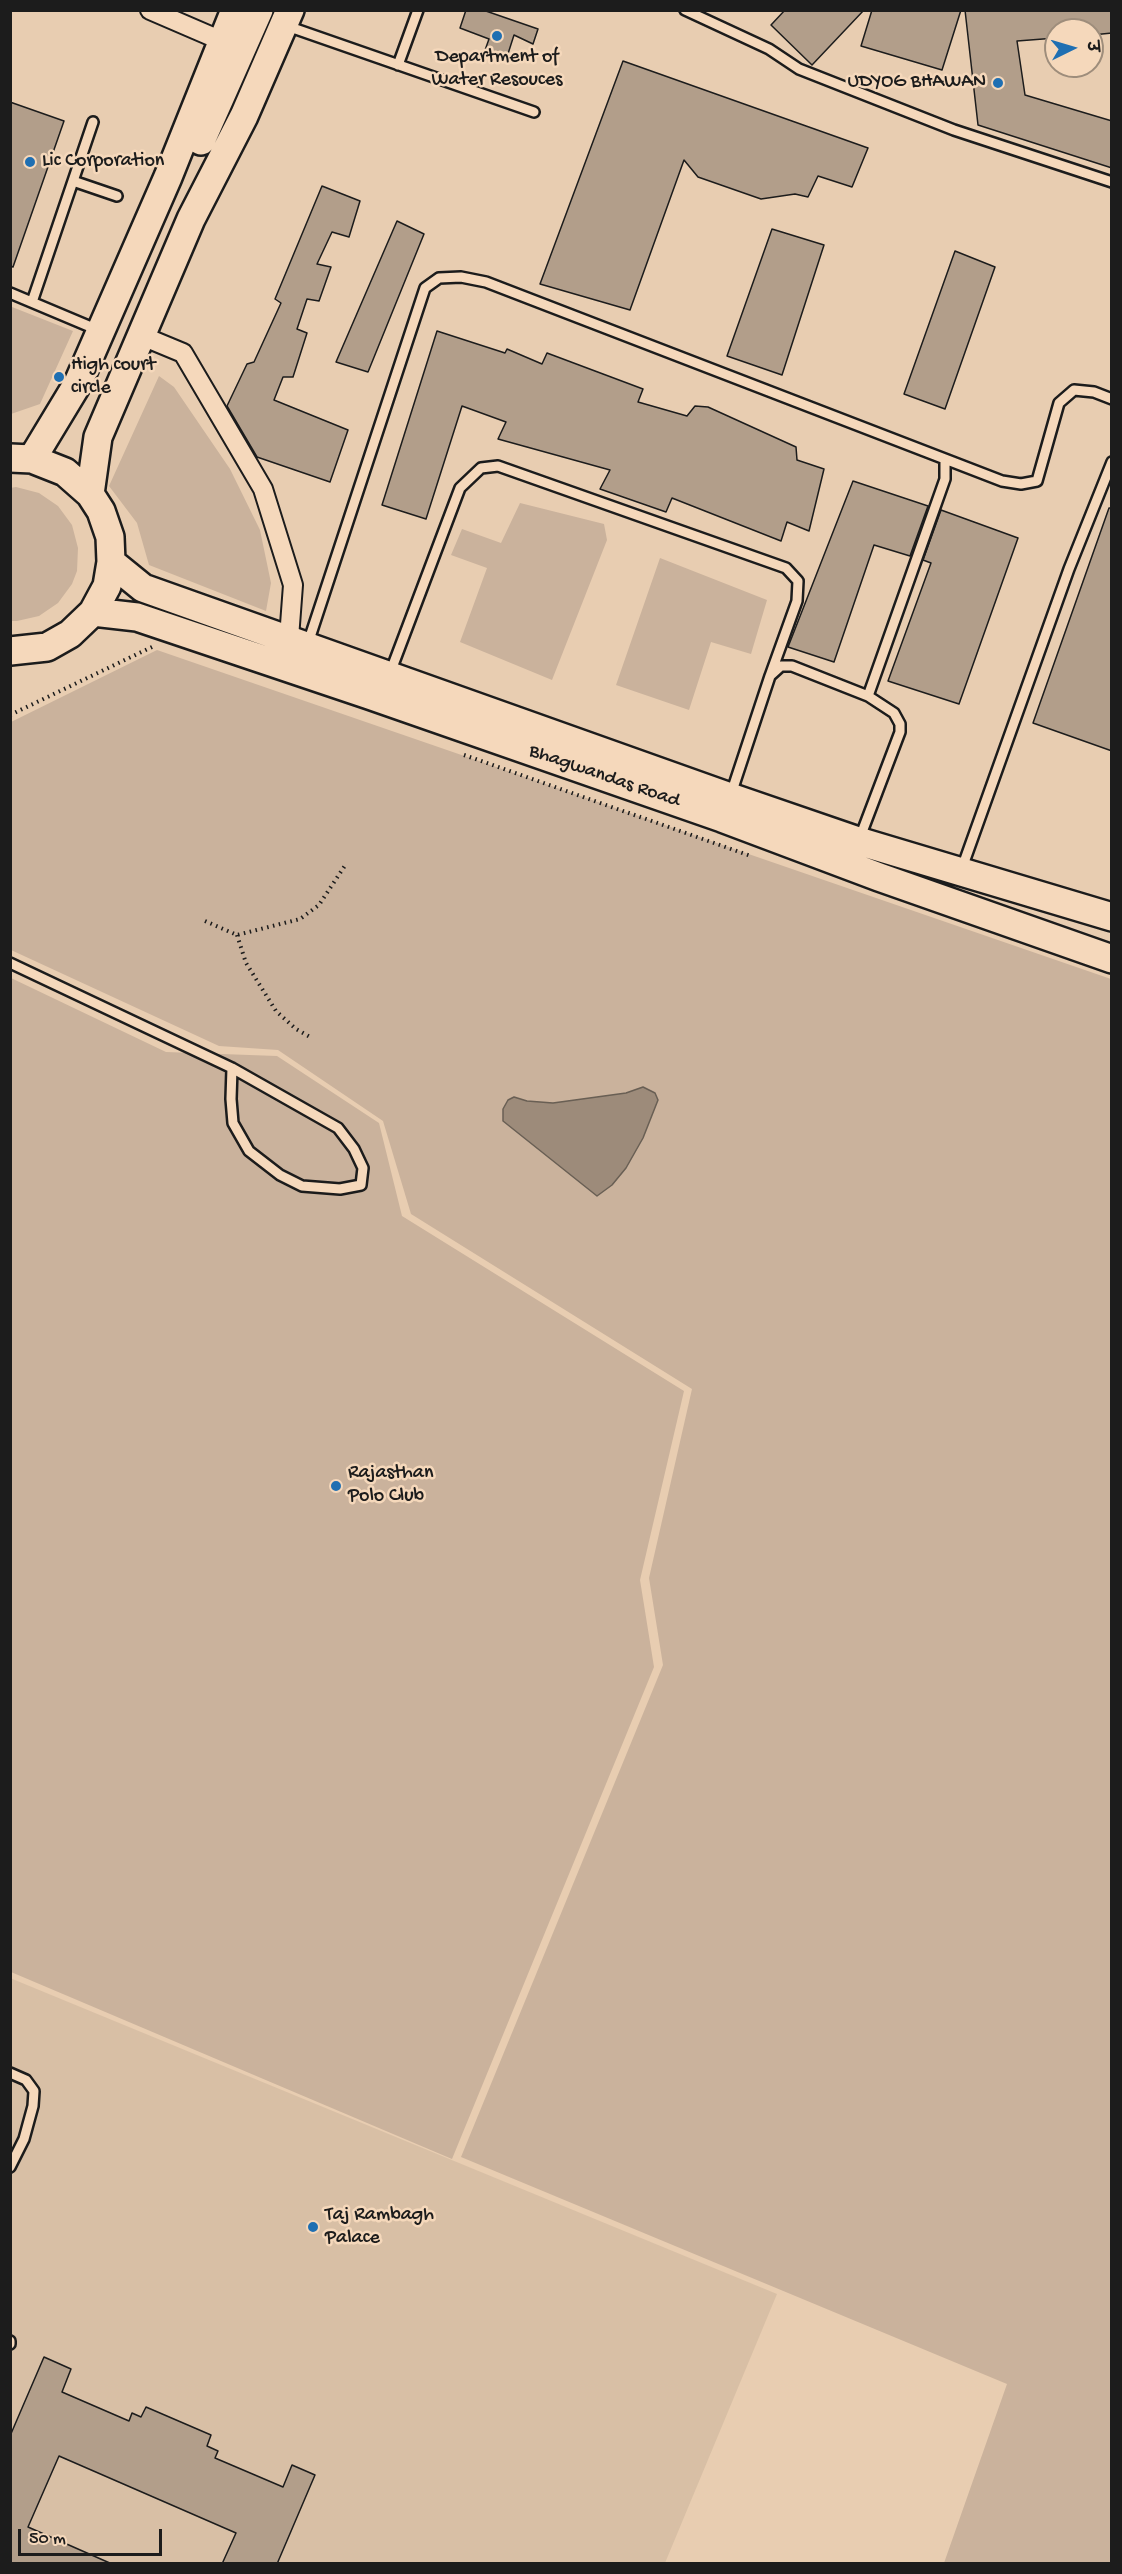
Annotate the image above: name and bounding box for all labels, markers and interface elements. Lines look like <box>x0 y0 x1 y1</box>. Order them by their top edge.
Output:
north arrow <box>1044 18 1104 78</box>
marker: Department of Water Resouces <box>490 29 504 43</box>
text: उ <box>1081 40 1100 53</box>
place label: Department of Water Resouces <box>432 46 562 93</box>
place label: UDYOG BHAWAN <box>847 71 986 95</box>
marker: UDYOG BHAWAN <box>991 76 1005 90</box>
place label: Lic Corporation <box>42 150 164 174</box>
marker: Lic Corporation <box>23 155 37 169</box>
place label: High court circle <box>71 354 155 401</box>
marker: High court circle <box>52 370 66 384</box>
street label: Bhagwandas Road <box>525 740 683 814</box>
place label: Rajasthan Polo Club <box>348 1462 433 1509</box>
marker: Rajasthan Polo Club <box>329 1479 343 1493</box>
place label: Taj Rambagh Palace <box>325 2204 434 2251</box>
marker: Taj Rambagh Palace <box>306 2220 320 2234</box>
scale bar <box>21 2517 165 2555</box>
text: 50 m <box>29 2529 66 2550</box>

